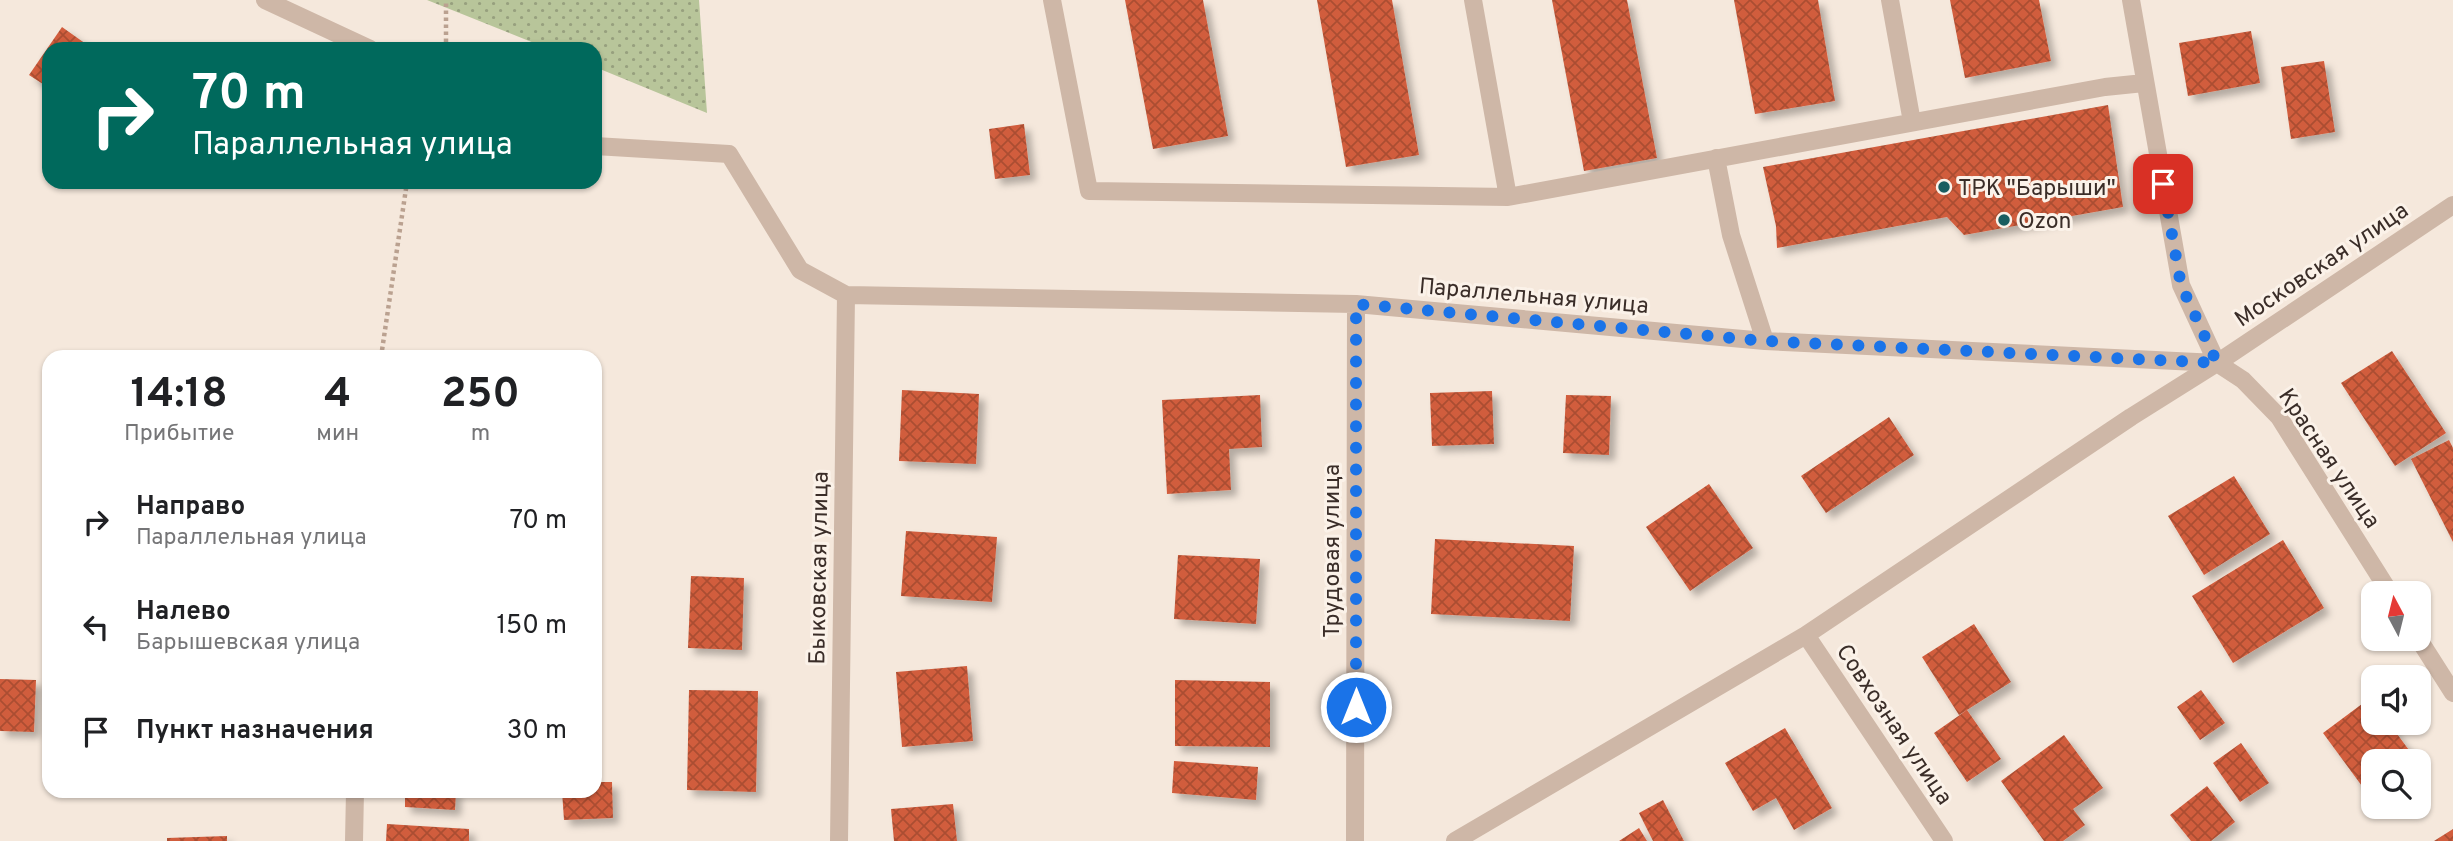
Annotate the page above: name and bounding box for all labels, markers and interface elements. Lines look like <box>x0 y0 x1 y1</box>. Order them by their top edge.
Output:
text: 70 m <box>192 65 306 127</box>
icon: right <box>77 70 168 161</box>
text: Параллельная улица <box>192 126 513 166</box>
pin <box>2133 154 2193 214</box>
icon: arrive <box>2144 165 2182 203</box>
place label: ТРК "Барыши" <box>1958 175 2116 204</box>
marker: ТРК "Барыши" <box>1936 179 1952 195</box>
street label: Московская улица <box>2230 197 2415 335</box>
place label: Ozon <box>2018 208 2071 237</box>
marker: Ozon <box>1996 212 2012 228</box>
street label: Параллельная улица <box>1418 273 1650 322</box>
text: 14:18 <box>130 369 228 422</box>
text: 4 <box>324 369 351 422</box>
text: 250 <box>441 369 520 422</box>
street label: Красная улица <box>2270 384 2385 535</box>
text: Прибытие <box>124 420 234 449</box>
text: мин <box>316 420 359 449</box>
text: m <box>471 420 490 449</box>
street label: Трудовая улица <box>1319 464 1348 638</box>
street label: Быковская улица <box>804 471 837 665</box>
text: Направо <box>136 491 245 524</box>
icon: right <box>77 503 115 541</box>
text: 70 m <box>509 505 567 538</box>
text: Параллельная улица <box>136 524 367 553</box>
north arrow <box>2361 581 2431 651</box>
map controls <box>2361 581 2431 819</box>
text: Налево <box>136 596 231 629</box>
icon: left <box>77 608 115 646</box>
text: 150 m <box>496 610 567 643</box>
text: Барышевская улица <box>136 629 360 658</box>
street label: Совхозная улица <box>1828 639 1957 811</box>
button: sound <box>2361 665 2431 735</box>
position arrow <box>1319 670 1393 744</box>
icon: arrive <box>77 713 115 751</box>
text: Пункт назначения <box>136 715 374 748</box>
text: 30 m <box>507 715 567 748</box>
button: search <box>2361 749 2431 819</box>

